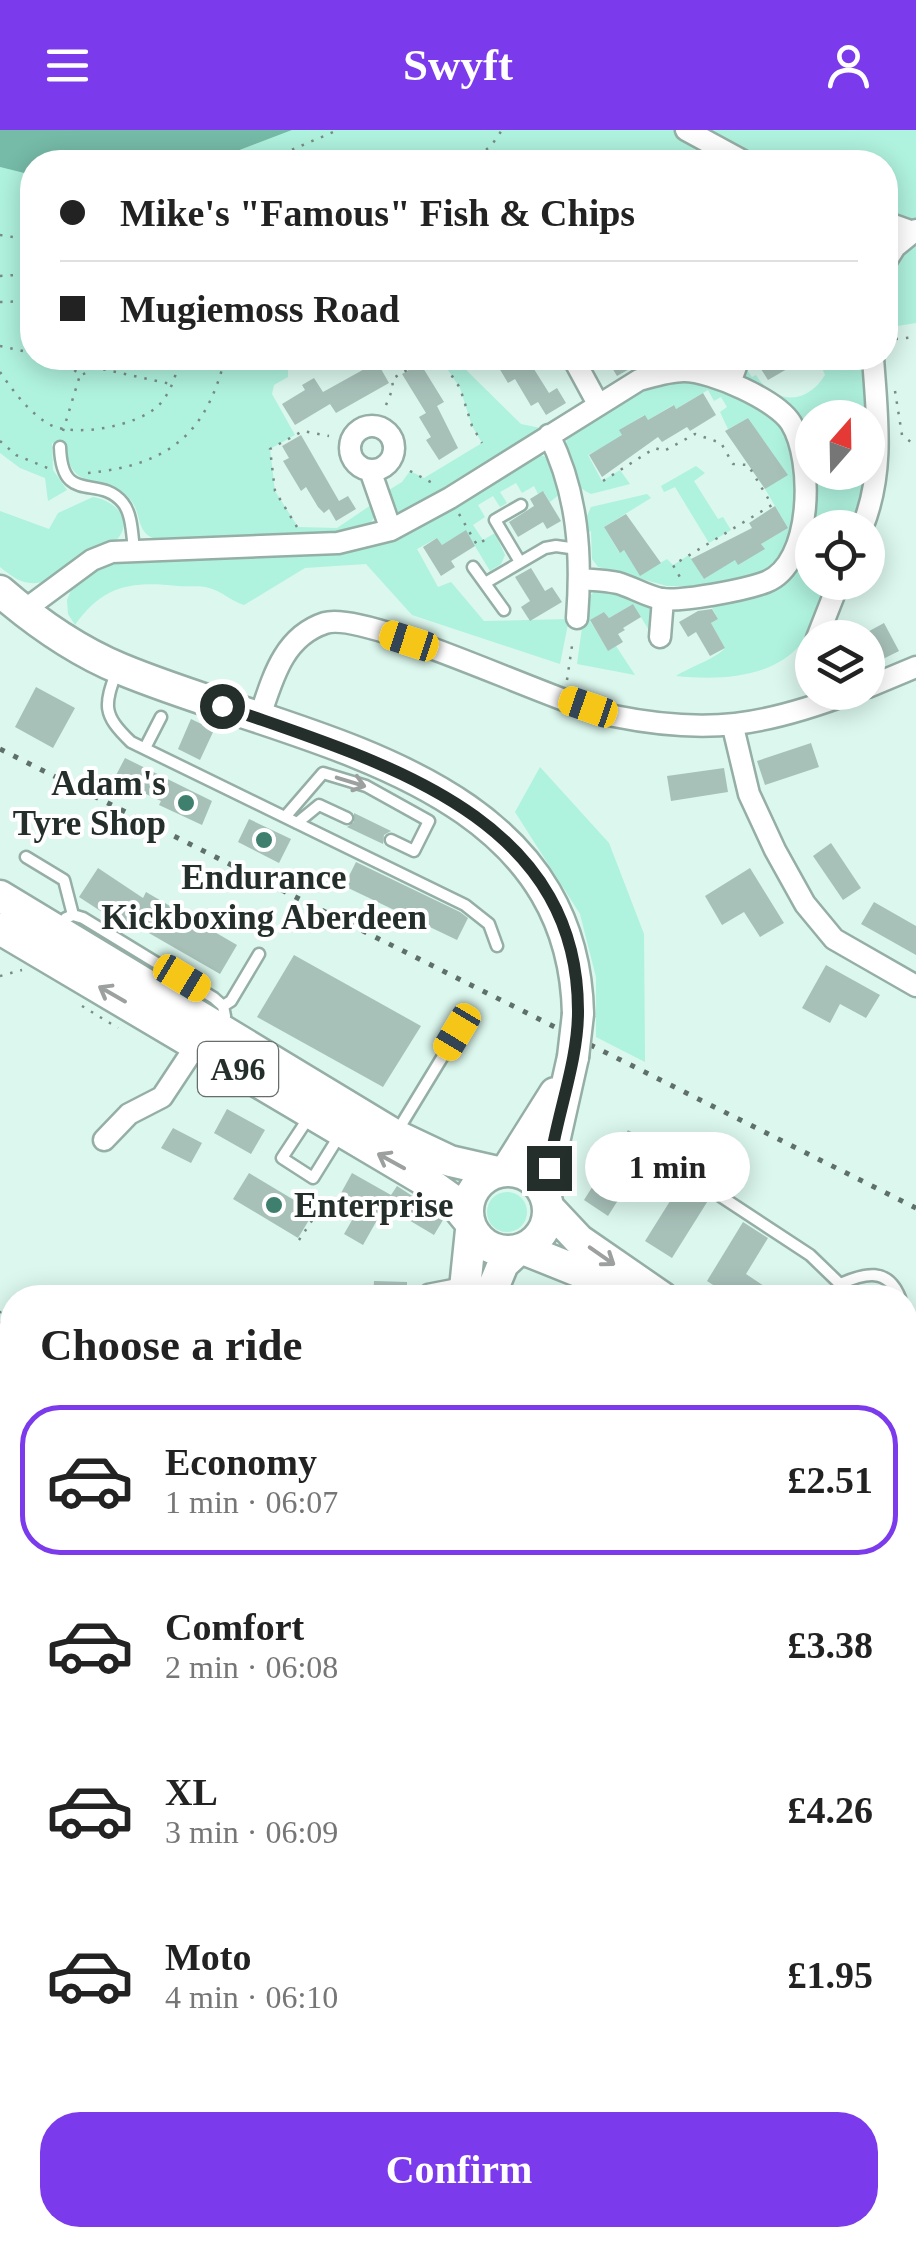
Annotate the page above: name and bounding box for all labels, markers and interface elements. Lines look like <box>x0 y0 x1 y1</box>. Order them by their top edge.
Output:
icon: menu <box>40 38 95 93</box>
icon: person <box>821 38 876 93</box>
text: Swyft <box>403 40 513 90</box>
text: Mike's "Famous" Fish & Chips <box>120 192 635 234</box>
text: Mugiemoss Road <box>120 288 400 330</box>
north arrow <box>795 400 885 490</box>
map controls <box>795 400 885 710</box>
button: locate <box>795 510 885 600</box>
car <box>376 617 442 665</box>
button: layers <box>795 620 885 710</box>
car <box>555 683 621 731</box>
route start <box>200 684 245 729</box>
place label: Adam's Tyre Shop <box>13 764 166 843</box>
one-way arrow <box>335 774 367 792</box>
marker: Adam's Tyre Shop <box>175 792 197 814</box>
marker: Endurance Kickboxing Aberdeen <box>253 829 275 851</box>
place label: Endurance Kickboxing Aberdeen <box>101 858 427 937</box>
car <box>149 950 215 1006</box>
one-way arrow <box>98 984 127 1004</box>
car <box>429 999 485 1065</box>
road number: A96 <box>198 1042 278 1096</box>
callout: 1 min <box>584 1133 749 1203</box>
route end <box>527 1146 572 1191</box>
text: 1 min <box>629 1149 706 1185</box>
one-way arrow <box>377 1151 406 1171</box>
place label: Enterprise <box>294 1186 453 1225</box>
marker: Enterprise <box>263 1194 285 1216</box>
one-way arrow <box>588 1245 615 1266</box>
text: Choose a ride <box>40 1320 303 1370</box>
icon: car <box>45 1435 135 1525</box>
text: Economy <box>165 1441 317 1483</box>
text: £2.51 <box>788 1459 873 1501</box>
text: 1 min · 06:07 <box>165 1484 338 1520</box>
icon: car <box>45 1600 135 1690</box>
text: Comfort <box>165 1606 304 1648</box>
text: £3.38 <box>788 1624 873 1666</box>
text: 2 min · 06:08 <box>165 1649 338 1685</box>
icon: car <box>45 1765 135 1855</box>
text: XL <box>165 1771 218 1813</box>
text: £4.26 <box>788 1789 873 1831</box>
text: 3 min · 06:09 <box>165 1814 338 1850</box>
icon: car <box>45 1930 135 2020</box>
text: Moto <box>165 1936 252 1978</box>
text: £1.95 <box>788 1954 873 1996</box>
text: 4 min · 06:10 <box>165 1979 338 2015</box>
button: Confirm <box>40 2112 878 2227</box>

